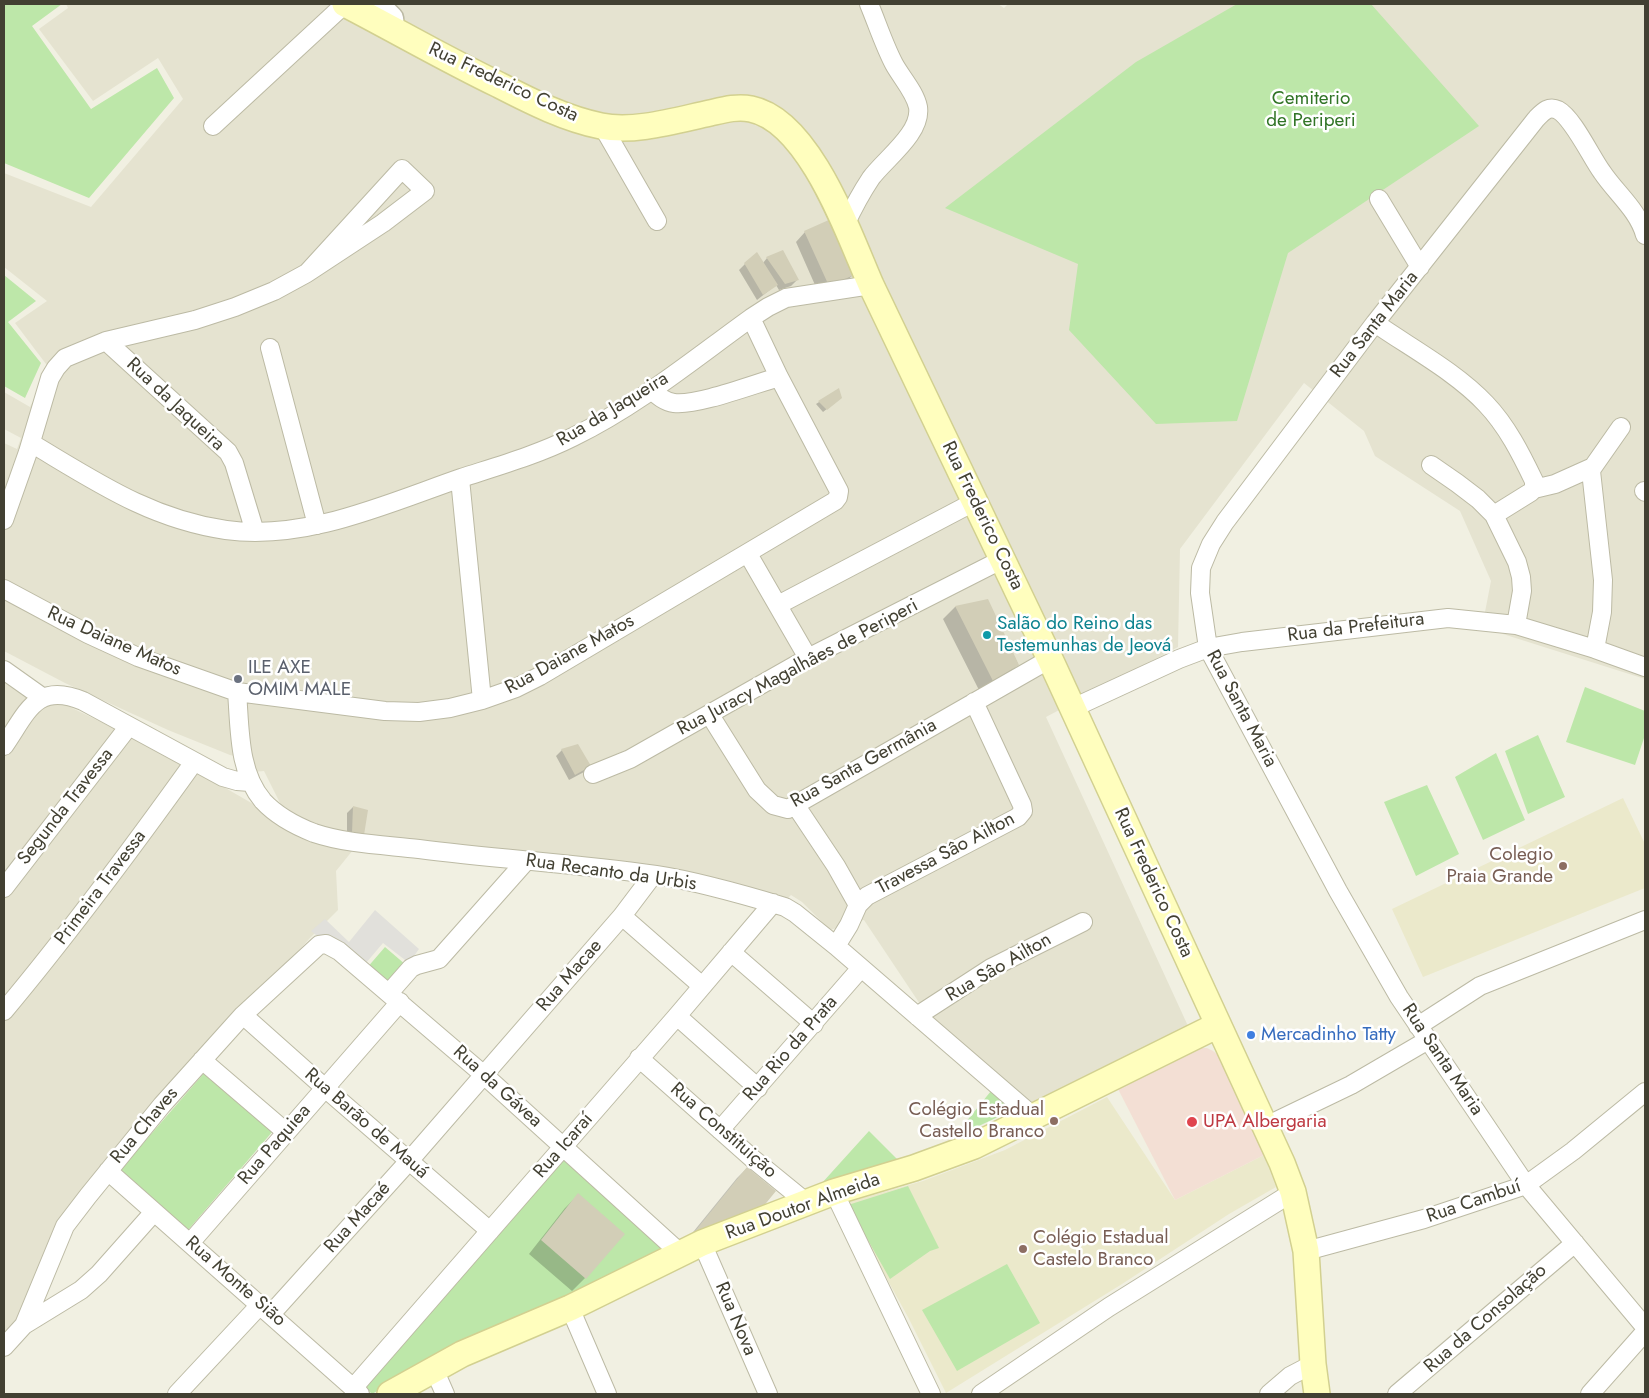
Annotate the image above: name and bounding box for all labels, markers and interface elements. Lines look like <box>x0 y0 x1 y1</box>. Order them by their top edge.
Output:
street label: Rua Frederico Costa <box>425 38 581 128</box>
park label: Cemiterio de Periperi <box>1266 88 1356 132</box>
street label: Rua Santa Maria <box>1326 267 1424 383</box>
street label: Rua da Jaqueira <box>121 354 229 456</box>
street label: Rua da Jaqueira <box>553 368 673 452</box>
street label: Rua Frederico Costa <box>936 438 1028 594</box>
street label: Rua Juracy Magalhâes de Periperi <box>674 595 922 741</box>
street label: Rua Daiane Matos <box>44 602 184 682</box>
street label: Rua da Prefeitura <box>1286 608 1426 648</box>
street label: Rua Daiane Matos <box>501 610 639 700</box>
place label: Salão do Reino das Testemunhas de Jeová <box>997 613 1171 657</box>
marker: Salão do Reino das Testemunhas de Jeová <box>981 629 993 641</box>
street label: Rua Santa Maria <box>1201 646 1281 772</box>
place label: ILE AXE OMIM MALE <box>248 657 351 701</box>
marker: ILE AXE OMIM MALE <box>232 673 244 685</box>
street label: Rua Santa Germânia <box>787 714 941 814</box>
street label: Segunda Travessa <box>13 744 119 870</box>
street label: Rua Frederico Costa <box>1108 805 1198 961</box>
street label: Travessa Sâo Ailton <box>873 808 1019 900</box>
street label: Primeira Travessa <box>50 826 152 950</box>
place label: Colegio Praia Grande <box>1447 844 1553 888</box>
street label: Rua Recanto da Urbis <box>524 850 698 896</box>
marker: Colegio Praia Grande <box>1557 860 1569 872</box>
street label: Rua Sâo Ailton <box>942 929 1056 1007</box>
street label: Rua Macae <box>533 935 607 1017</box>
street label: Rua Rio da Prata <box>739 992 843 1106</box>
street label: Rua Santa Maria <box>1396 1000 1488 1120</box>
place label: Mercadinho Tatty <box>1261 1024 1396 1046</box>
marker: Mercadinho Tatty <box>1245 1029 1257 1041</box>
street label: Rua da Gávea <box>448 1041 546 1133</box>
street label: Rua Barão de Mauá <box>299 1064 433 1184</box>
street label: Rua Constituição <box>665 1078 781 1184</box>
street label: Rua Chaves <box>106 1083 184 1169</box>
place label: Colégio Estadual Castello Branco <box>908 1099 1044 1143</box>
street label: Rua Paquiea <box>234 1100 316 1190</box>
street label: Rua Icaraí <box>530 1109 598 1183</box>
place label: UPA Albergaria <box>1203 1111 1327 1133</box>
marker: Colégio Estadual Castello Branco <box>1048 1115 1060 1127</box>
marker: UPA Albergaria <box>1185 1115 1199 1129</box>
street label: Rua Doutor Almeida <box>723 1169 883 1245</box>
street label: Rua Cambuí <box>1424 1175 1524 1229</box>
street label: Rua Macaé <box>320 1178 396 1258</box>
place label: Colégio Estadual Castelo Branco <box>1033 1227 1169 1271</box>
street label: Rua Monte Sião <box>180 1232 290 1332</box>
marker: Colégio Estadual Castelo Branco <box>1017 1243 1029 1255</box>
street label: Rua da Consolação <box>1420 1260 1552 1378</box>
street label: Rua Nova <box>709 1279 761 1359</box>

